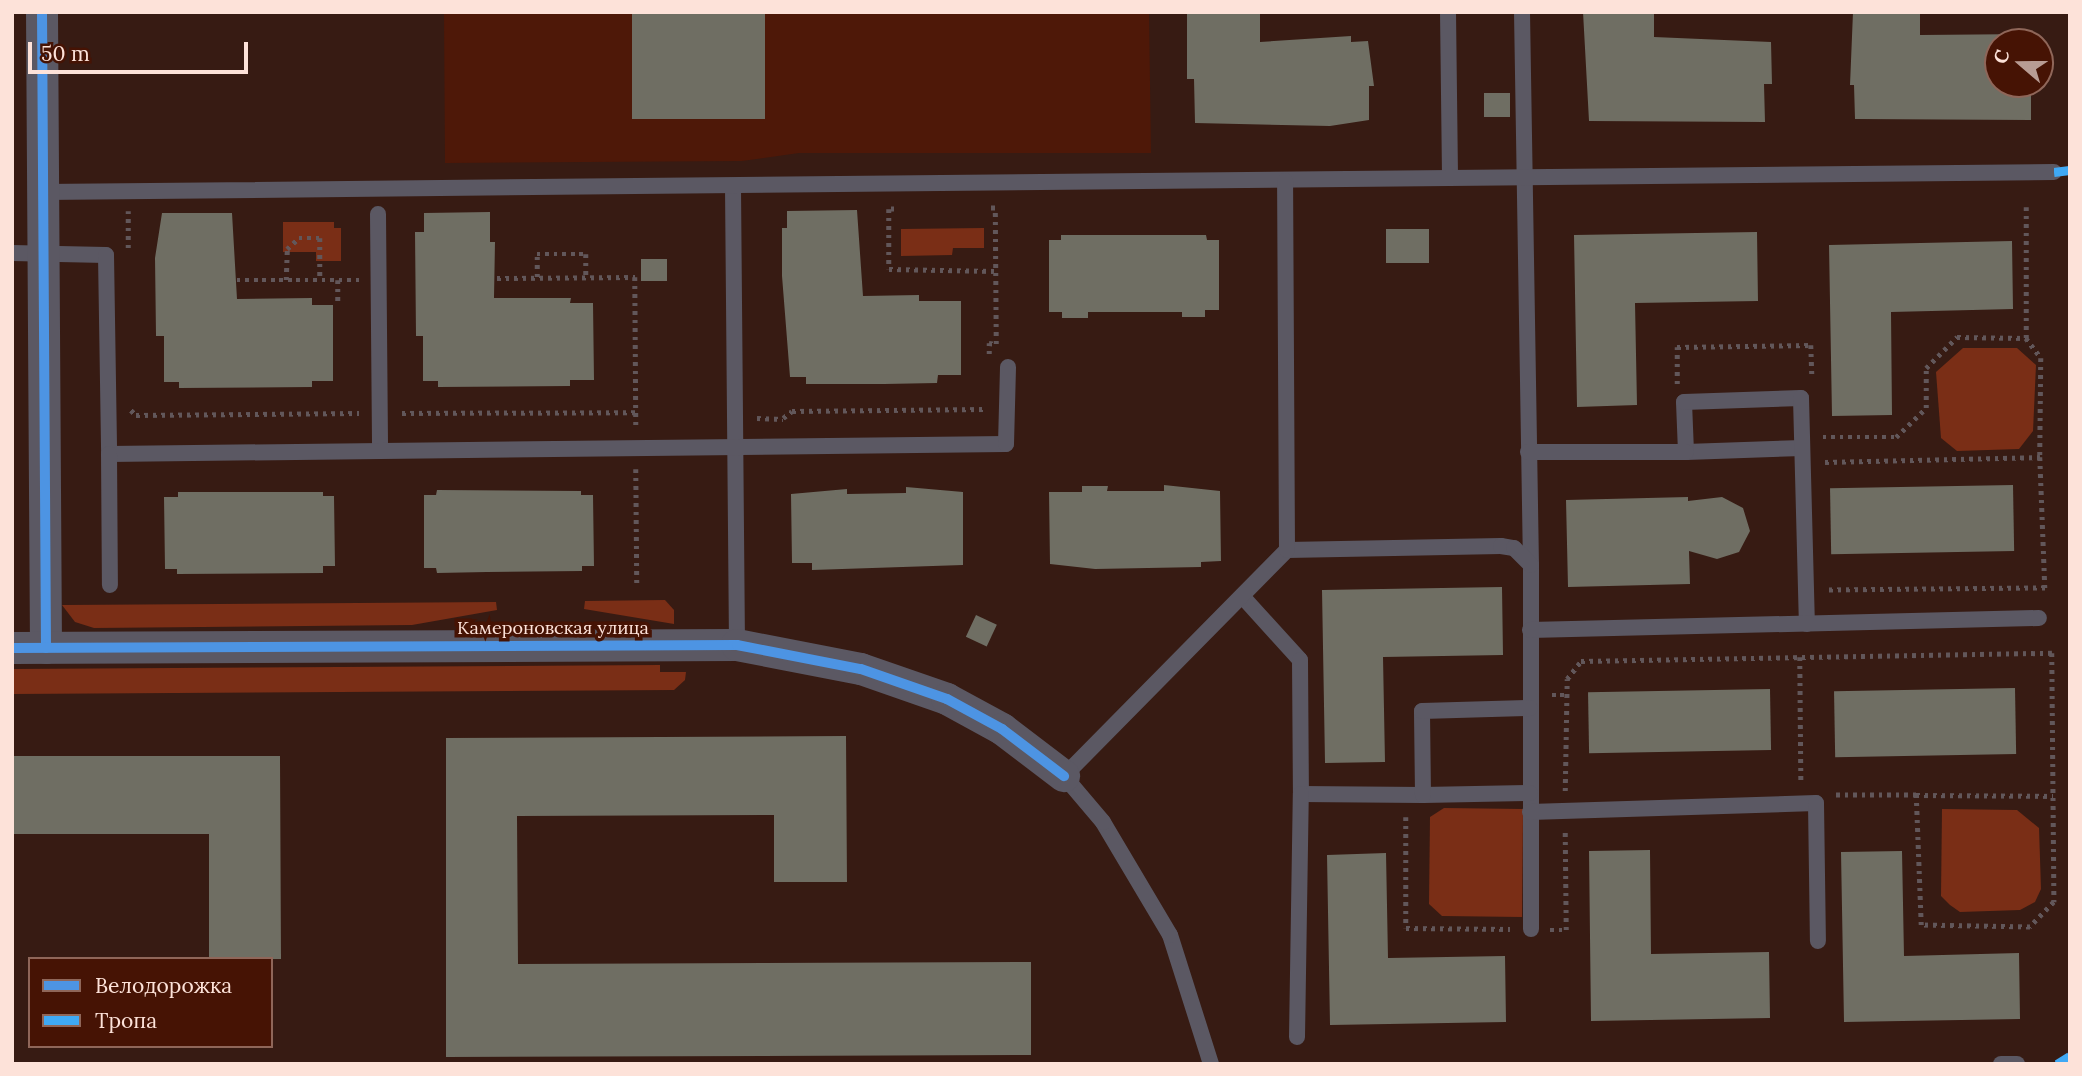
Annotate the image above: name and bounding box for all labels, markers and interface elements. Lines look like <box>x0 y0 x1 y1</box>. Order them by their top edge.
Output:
scale bar <box>32 28 252 72</box>
north arrow <box>1984 28 2054 98</box>
text: 50 m <box>41 40 90 67</box>
text: С <box>1988 46 2015 67</box>
street label: Камероновская улица <box>457 617 649 639</box>
legend <box>28 957 273 1048</box>
text: Велодорожка <box>95 972 232 999</box>
text: Тропа <box>95 1007 157 1034</box>

